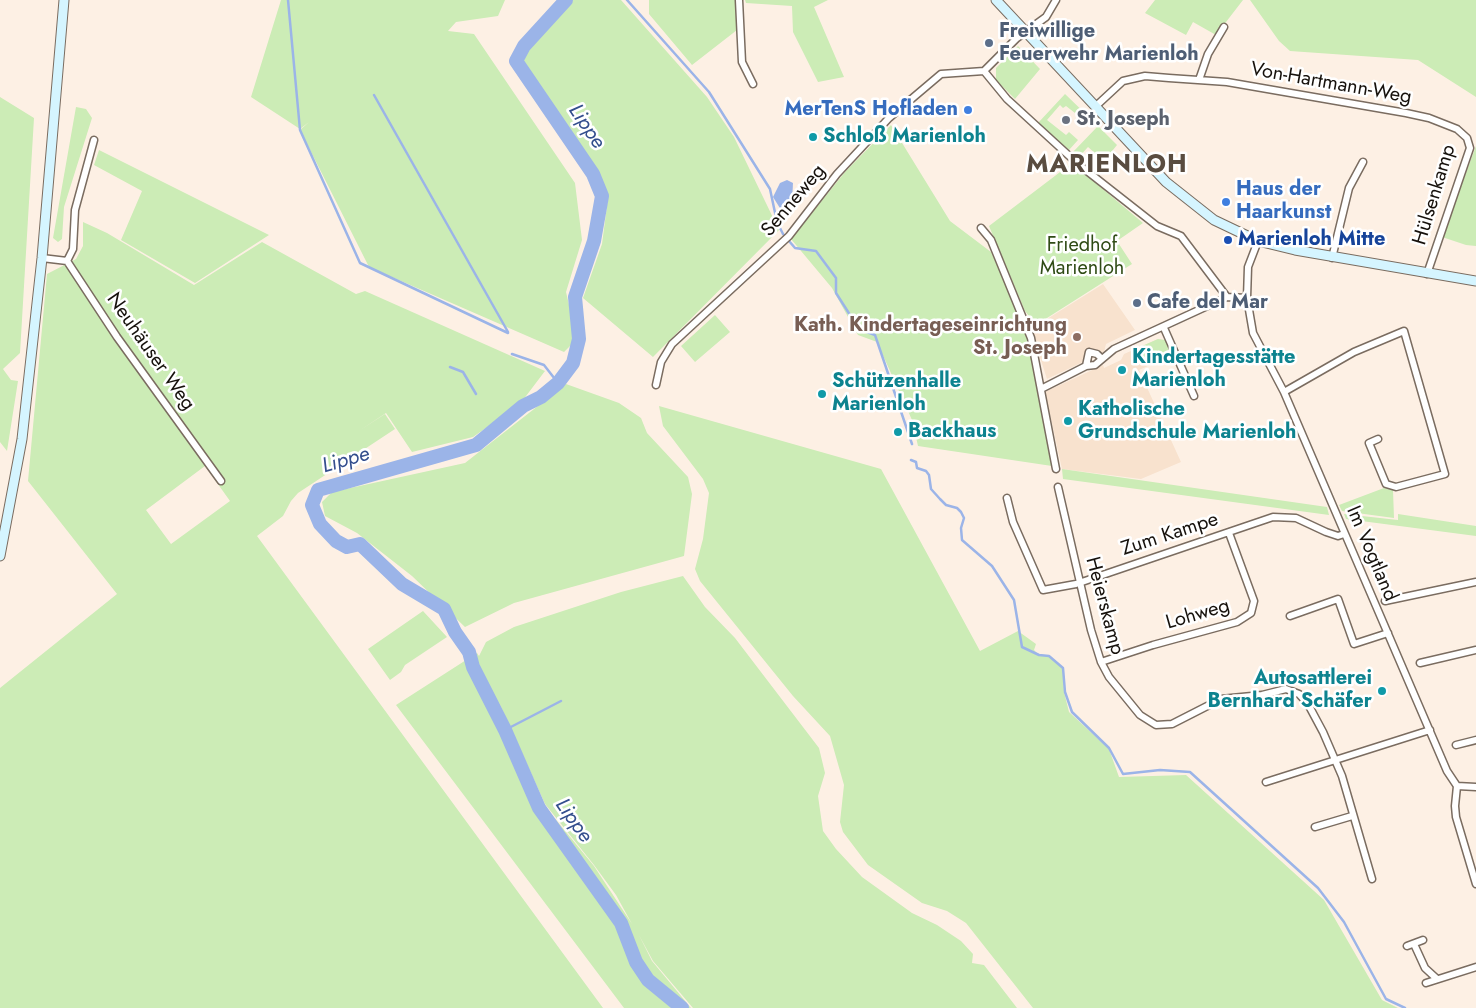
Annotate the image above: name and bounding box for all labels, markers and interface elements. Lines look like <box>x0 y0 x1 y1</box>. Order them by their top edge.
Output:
place label: Freiwillige Feuerwehr Marienloh <box>999 20 1199 67</box>
marker: Freiwillige Feuerwehr Marienloh <box>983 37 995 49</box>
street label: Von-Hartmann-Weg <box>1249 58 1413 110</box>
place label: MerTenS Hofladen <box>785 98 958 122</box>
water label: Lippe <box>562 100 610 154</box>
marker: MerTenS Hofladen <box>962 104 974 116</box>
place label: St. Joseph <box>1076 108 1170 132</box>
marker: St. Joseph <box>1060 114 1072 126</box>
place label: Schloß Marienloh <box>823 125 986 149</box>
marker: Schloß Marienloh <box>807 131 819 143</box>
street label: Hülsenkamp <box>1408 142 1462 248</box>
district label: MARIENLOH <box>1025 151 1189 181</box>
street label: Senneweg <box>757 160 831 242</box>
place label: Haus der Haarkunst <box>1236 178 1331 225</box>
marker: Haus der Haarkunst <box>1220 196 1232 208</box>
place label: Marienloh Mitte <box>1238 228 1385 252</box>
park label: Friedhof Marienloh <box>1040 234 1124 281</box>
marker: Marienloh Mitte <box>1222 234 1234 246</box>
street label: Neuhäuser Weg <box>101 289 199 415</box>
place label: Cafe del Mar <box>1147 291 1268 315</box>
marker: Cafe del Mar <box>1131 297 1143 309</box>
place label: Kath. Kindertageseinrichtung St. Joseph <box>794 314 1067 361</box>
marker: Kath. Kindertageseinrichtung St. Joseph <box>1071 331 1083 343</box>
place label: Kindertagesstätte Marienloh <box>1132 346 1295 393</box>
marker: Kindertagesstätte Marienloh <box>1116 364 1128 376</box>
place label: Schützenhalle Marienloh <box>832 370 961 417</box>
marker: Schützenhalle Marienloh <box>816 388 828 400</box>
place label: Katholische Grundschule Marienloh <box>1078 398 1296 445</box>
marker: Katholische Grundschule Marienloh <box>1062 415 1074 427</box>
place label: Backhaus <box>908 420 996 444</box>
marker: Backhaus <box>892 426 904 438</box>
water label: Lippe <box>319 442 373 480</box>
street label: Im Vogtland <box>1340 503 1402 605</box>
street label: Zum Kampe <box>1118 508 1222 562</box>
street label: Heierskamp <box>1079 554 1129 658</box>
street label: Lohweg <box>1163 594 1233 636</box>
place label: Autosattlerei Bernhard Schäfer <box>1208 667 1372 714</box>
marker: Autosattlerei Bernhard Schäfer <box>1376 685 1388 697</box>
water label: Lippe <box>549 794 597 848</box>

